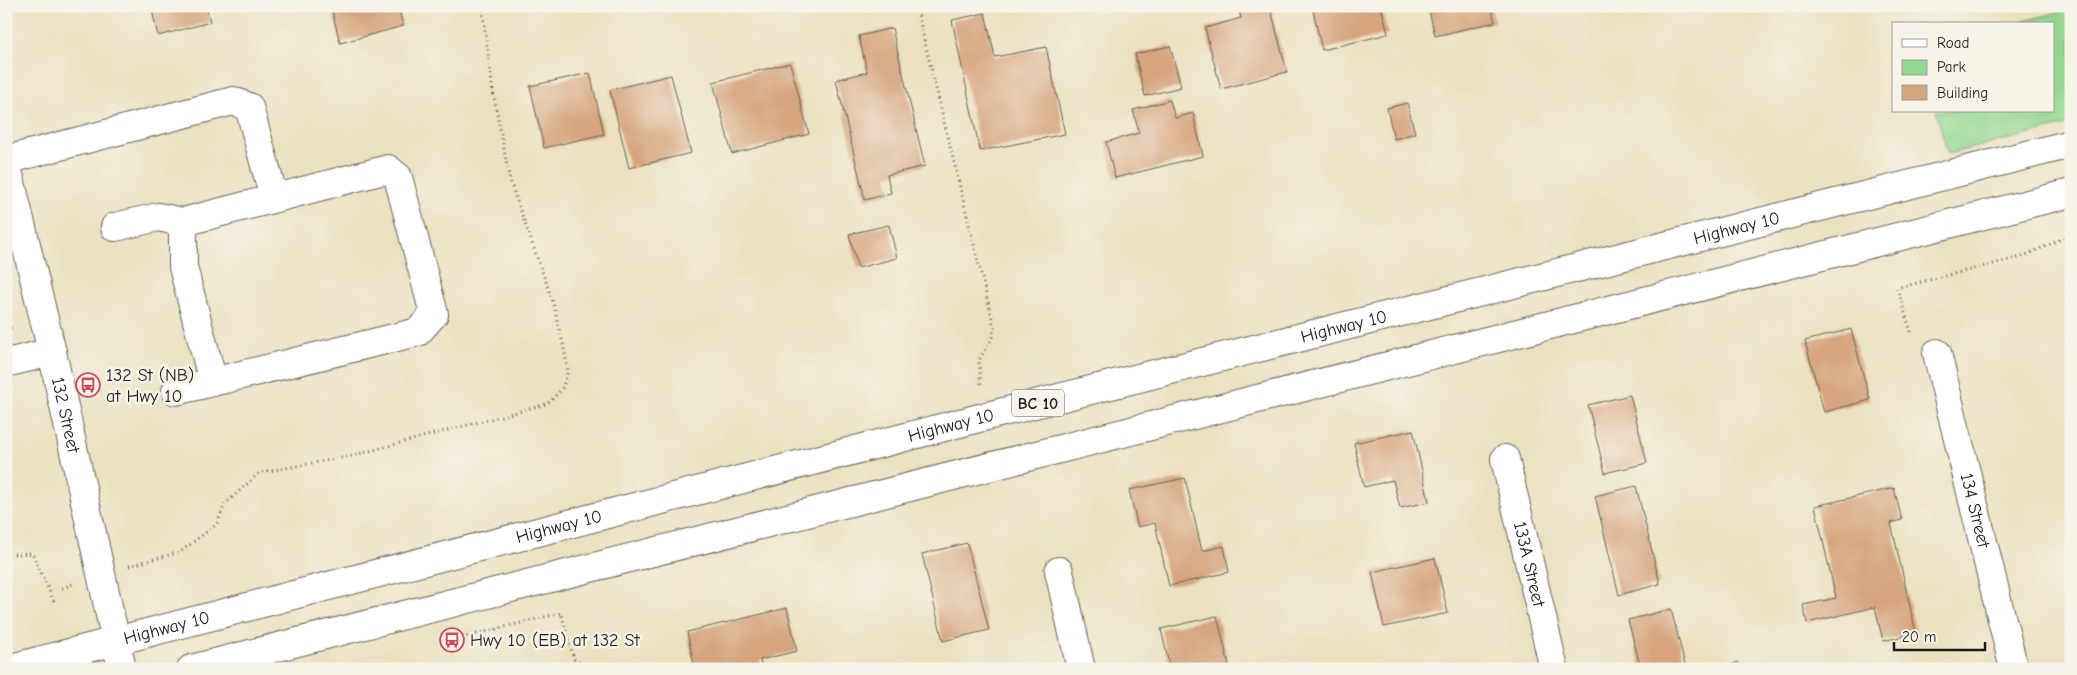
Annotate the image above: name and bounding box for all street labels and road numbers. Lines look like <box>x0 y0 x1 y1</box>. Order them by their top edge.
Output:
street label: Highway 10 <box>1691 207 1782 249</box>
street label: Highway 10 <box>1299 306 1389 348</box>
street label: 132 Street <box>47 375 84 456</box>
road number: BC 10 <box>1012 389 1064 416</box>
street label: Highway 10 <box>906 405 996 447</box>
street label: 134 Street <box>1956 471 1994 551</box>
street label: Highway 10 <box>514 506 604 548</box>
street label: 133A Street <box>1509 520 1549 610</box>
street label: Highway 10 <box>122 607 212 649</box>

